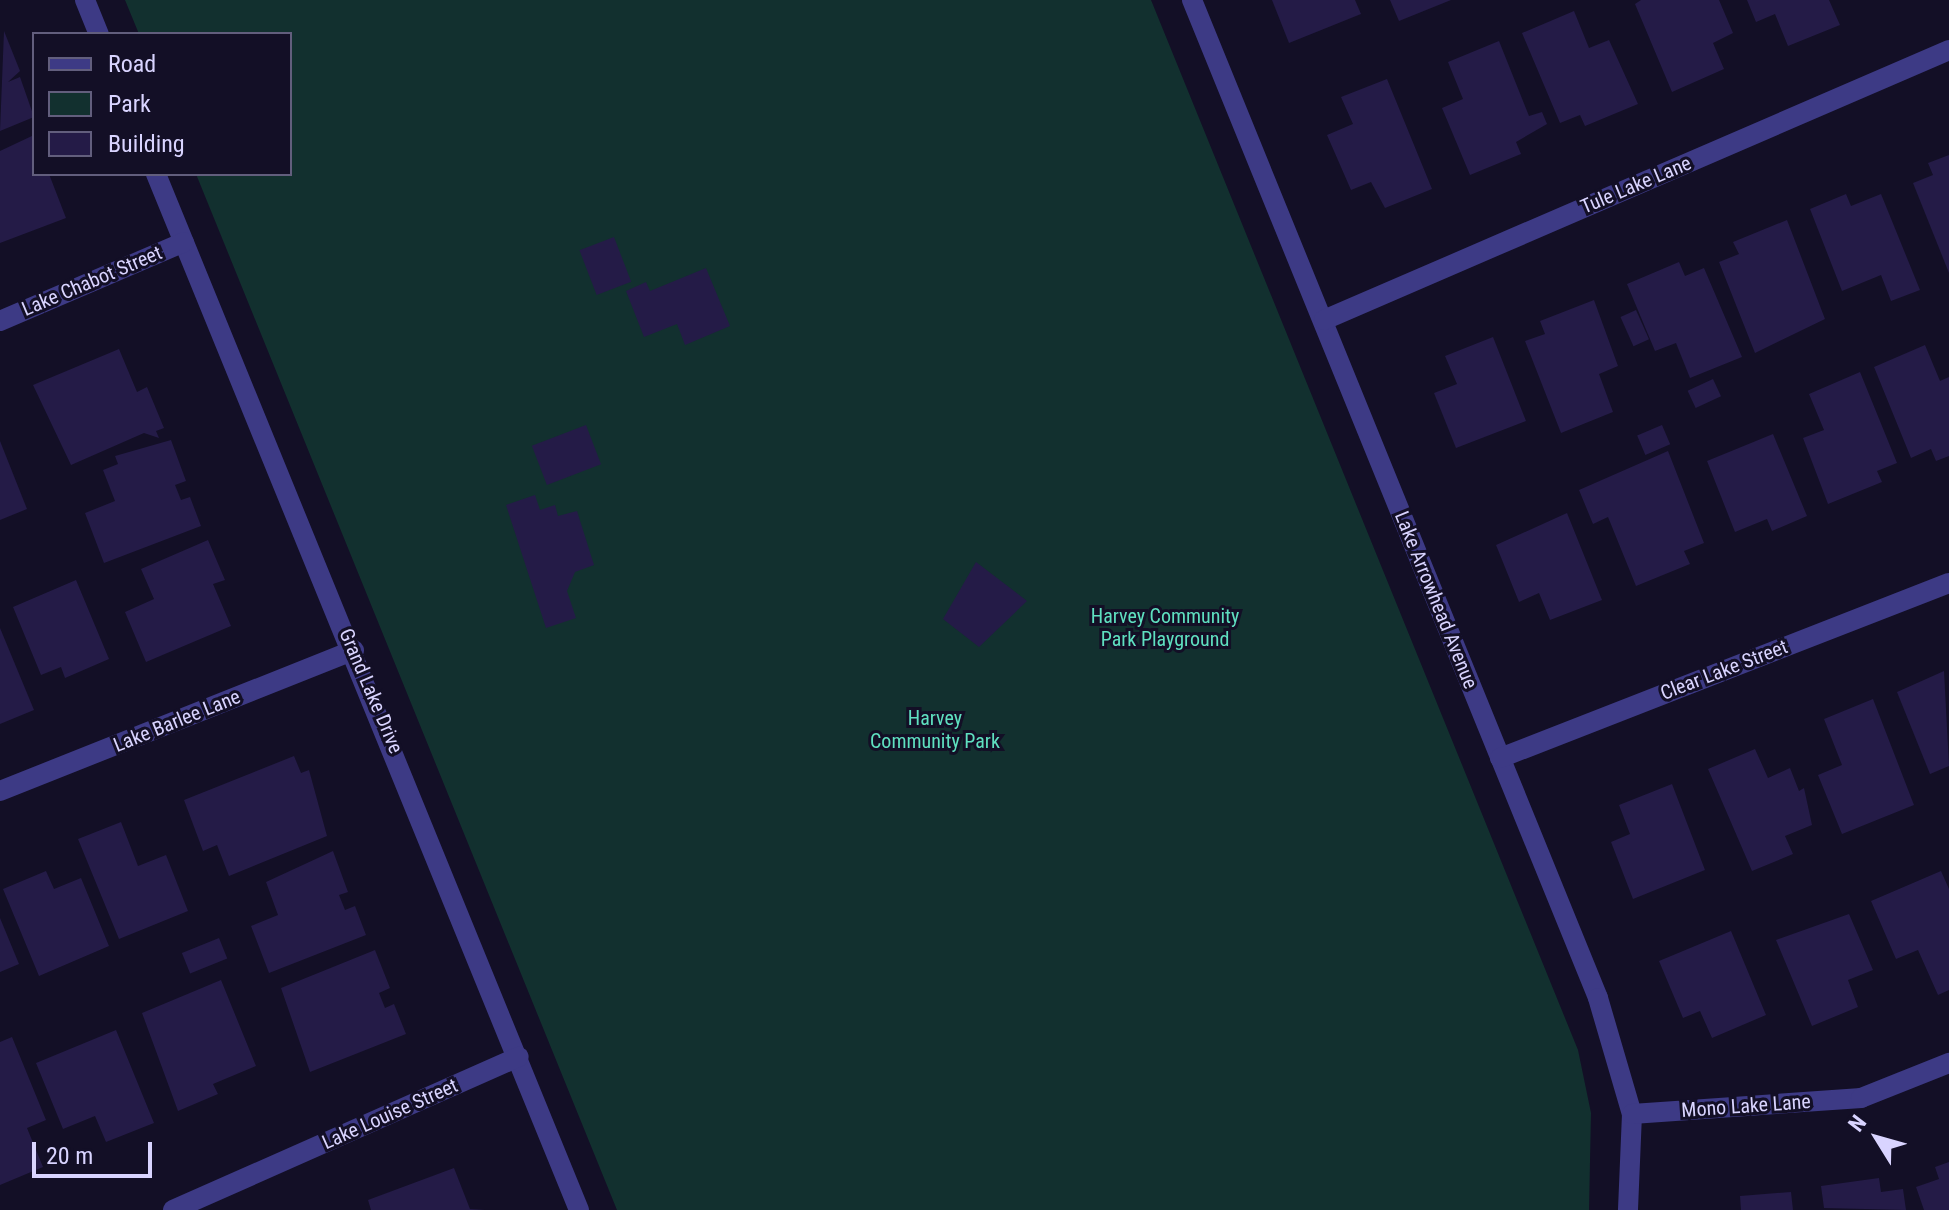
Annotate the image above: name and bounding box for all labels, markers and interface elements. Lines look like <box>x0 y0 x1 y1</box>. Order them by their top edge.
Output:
legend <box>32 32 292 176</box>
text: Road <box>108 50 156 78</box>
text: Park <box>108 90 151 118</box>
text: Building <box>108 130 185 158</box>
street label: Tule Lake Lane <box>1577 151 1695 219</box>
street label: Lake Chabot Street <box>18 241 166 321</box>
street label: Lake Arrowhead Avenue <box>1389 508 1483 692</box>
park label: Harvey Community Park Playground <box>1091 605 1239 652</box>
street label: Grand Lake Drive <box>334 625 408 757</box>
street label: Clear Lake Street <box>1657 635 1791 705</box>
street label: Lake Barlee Lane <box>110 685 244 757</box>
park label: Harvey Community Park <box>870 706 1000 753</box>
street label: Lake Louise Street <box>319 1073 461 1155</box>
street label: Mono Lake Lane <box>1681 1090 1811 1122</box>
north arrow <box>1837 1098 1917 1178</box>
text: N <box>1843 1110 1871 1136</box>
scale bar <box>36 1126 156 1176</box>
text: 20 m <box>46 1142 93 1170</box>

